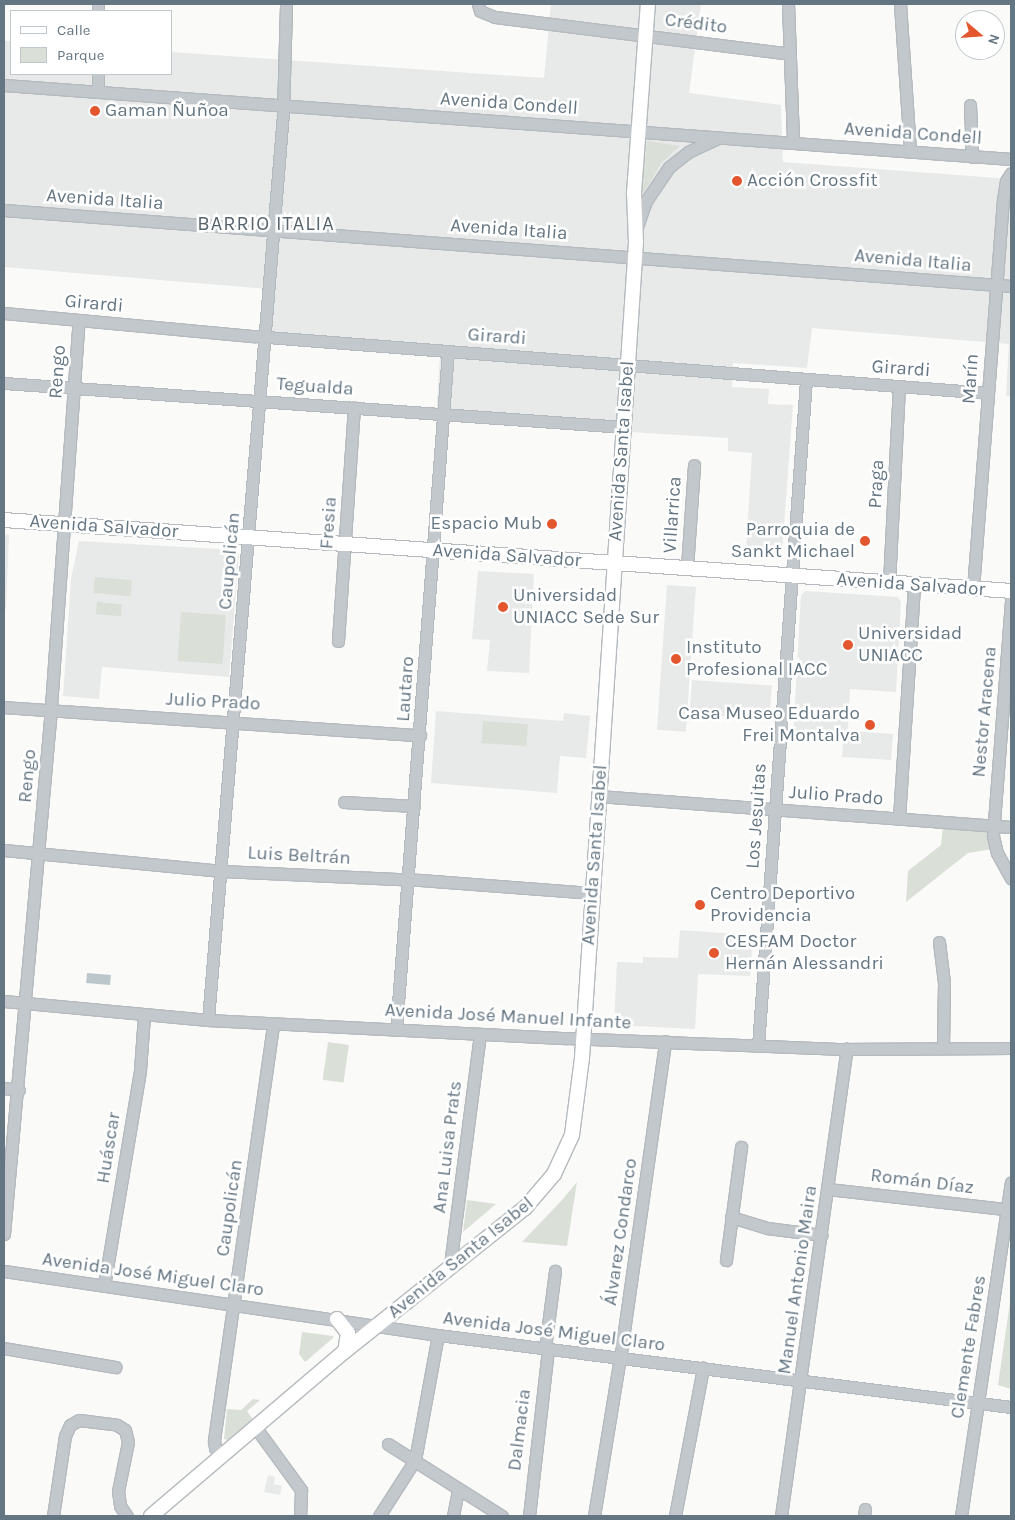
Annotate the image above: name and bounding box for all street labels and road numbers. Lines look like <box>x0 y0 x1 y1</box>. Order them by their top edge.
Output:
street label: Crédito <box>663 9 729 39</box>
street label: Avenida Condell <box>439 88 579 120</box>
street label: Avenida Condell <box>843 118 983 150</box>
street label: Avenida Italia <box>46 185 164 215</box>
street label: Avenida Italia <box>450 215 568 245</box>
street label: Avenida Italia <box>853 245 973 277</box>
street label: Girardi <box>64 290 124 318</box>
street label: Girardi <box>467 324 527 350</box>
street label: Rengo <box>45 344 71 400</box>
street label: Marín <box>958 353 984 405</box>
street label: Girardi <box>871 356 931 382</box>
street label: Avenida Santa Isabel <box>604 360 640 542</box>
street label: Tegualda <box>276 373 354 401</box>
street label: Praga <box>864 459 890 509</box>
street label: Villarrica <box>659 476 687 554</box>
street label: Fresia <box>316 496 342 550</box>
street label: Avenida Salvador <box>29 510 179 544</box>
street label: Caupolicán <box>214 511 246 611</box>
street label: Avenida Salvador <box>432 539 582 573</box>
street label: Avenida Salvador <box>836 568 986 602</box>
street label: Nestor Aracena <box>968 646 1002 778</box>
street label: Lautaro <box>392 655 420 723</box>
street label: Julio Prado <box>165 688 261 716</box>
street label: Rengo <box>14 748 42 804</box>
street label: Los Jesuitas <box>742 762 772 870</box>
street label: Avenida Santa Isabel <box>577 764 613 946</box>
street label: Julio Prado <box>788 781 884 811</box>
street label: Luis Beltrán <box>247 842 351 870</box>
street label: Avenida José Manuel Infante <box>384 999 632 1035</box>
street label: Ana Luisa Prats <box>429 1079 467 1215</box>
street label: Huáscar <box>92 1111 126 1185</box>
street label: Álvarez Condarco <box>599 1157 643 1307</box>
street label: Caupolicán <box>212 1158 248 1258</box>
street label: Román Díaz <box>869 1164 975 1200</box>
street label: Manuel Antonio Maira <box>773 1184 823 1376</box>
street label: Avenida Santa Isabel <box>384 1192 538 1324</box>
street label: Avenida José Miguel Claro <box>41 1248 265 1302</box>
street label: Clemente Fabres <box>946 1274 992 1420</box>
street label: Avenida José Miguel Claro <box>442 1307 666 1357</box>
street label: Dalmacia <box>504 1388 536 1472</box>

